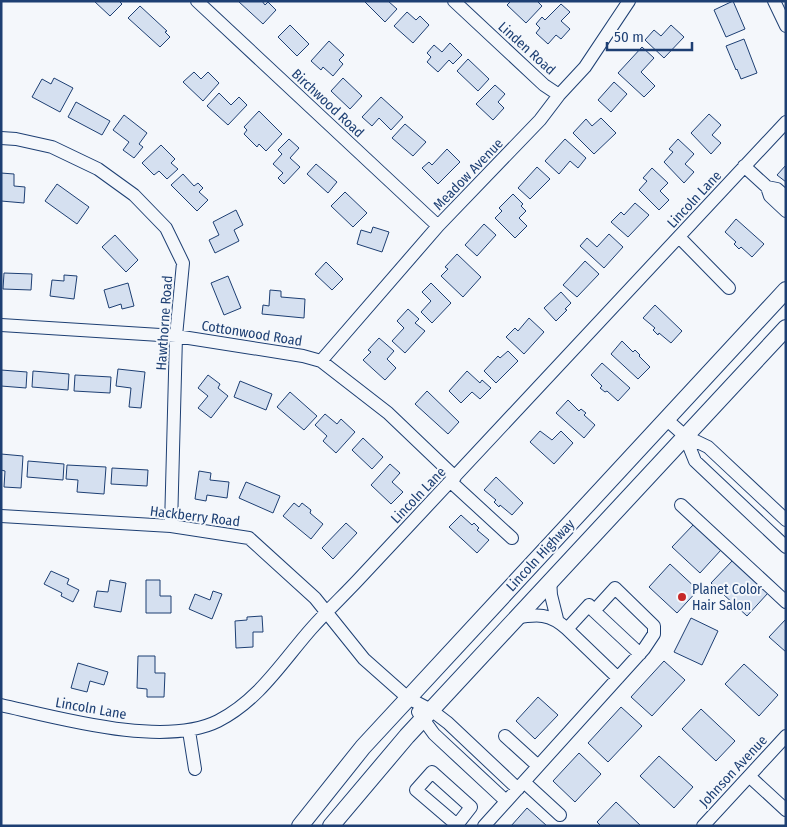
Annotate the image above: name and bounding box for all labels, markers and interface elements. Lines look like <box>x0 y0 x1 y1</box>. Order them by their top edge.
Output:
street label: Linden Road <box>495 18 559 79</box>
scale bar <box>607 20 692 52</box>
text: 50 m <box>614 28 644 46</box>
street label: Birchwood Road <box>288 66 367 141</box>
street label: Meadow Avenue <box>430 135 507 214</box>
street label: Lincoln Lane <box>664 167 725 231</box>
street label: Hawthorne Road <box>153 275 176 371</box>
street label: Cottonwood Road <box>200 317 303 350</box>
street label: Lincoln Lane <box>387 464 449 527</box>
street label: Hackberry Road <box>149 503 241 530</box>
street label: Lincoln Highway <box>503 515 579 595</box>
place label: Planet Color Hair Salon <box>692 581 762 614</box>
marker: Planet Color Hair Salon <box>676 591 688 603</box>
street label: Lincoln Lane <box>54 694 128 723</box>
street label: Johnson Avenue <box>696 732 771 811</box>

